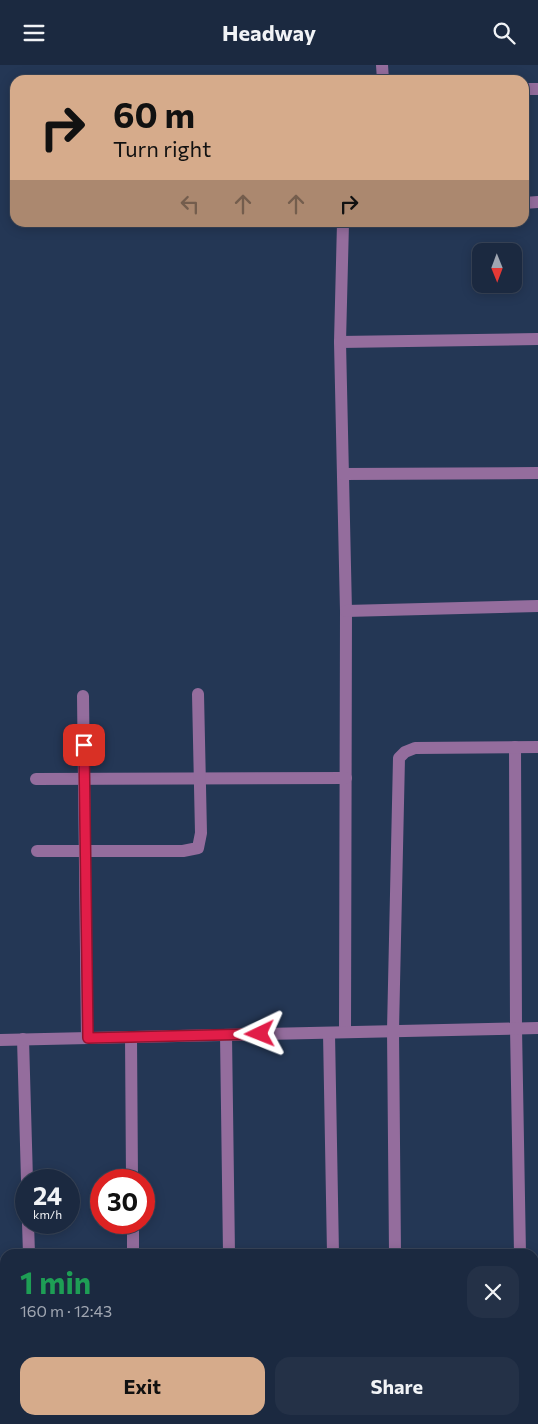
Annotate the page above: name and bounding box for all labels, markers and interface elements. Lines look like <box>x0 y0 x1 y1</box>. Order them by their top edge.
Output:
icon: menu <box>20 19 48 47</box>
text: Headway <box>222 19 316 46</box>
icon: search <box>490 19 518 47</box>
text: 60 m <box>113 92 195 135</box>
icon: right <box>30 95 95 160</box>
text: Turn right <box>113 135 211 162</box>
icon: left <box>176 190 204 218</box>
icon: ahead <box>229 190 257 218</box>
icon: ahead <box>282 190 310 218</box>
icon: right <box>335 190 363 218</box>
north arrow <box>472 243 522 293</box>
map controls <box>472 243 522 293</box>
pin <box>63 724 105 766</box>
icon: arrive <box>70 731 98 759</box>
position arrow <box>233 1007 285 1059</box>
speed limit sign: 30 <box>90 1169 155 1234</box>
text: 24 <box>33 1180 62 1210</box>
text: km/h <box>33 1207 62 1221</box>
text: 1 min <box>20 1263 91 1300</box>
button: close <box>467 1266 519 1318</box>
text: 160 m · 12:43 <box>20 1301 112 1320</box>
button: Exit <box>20 1357 265 1415</box>
button: Share <box>275 1357 519 1415</box>

